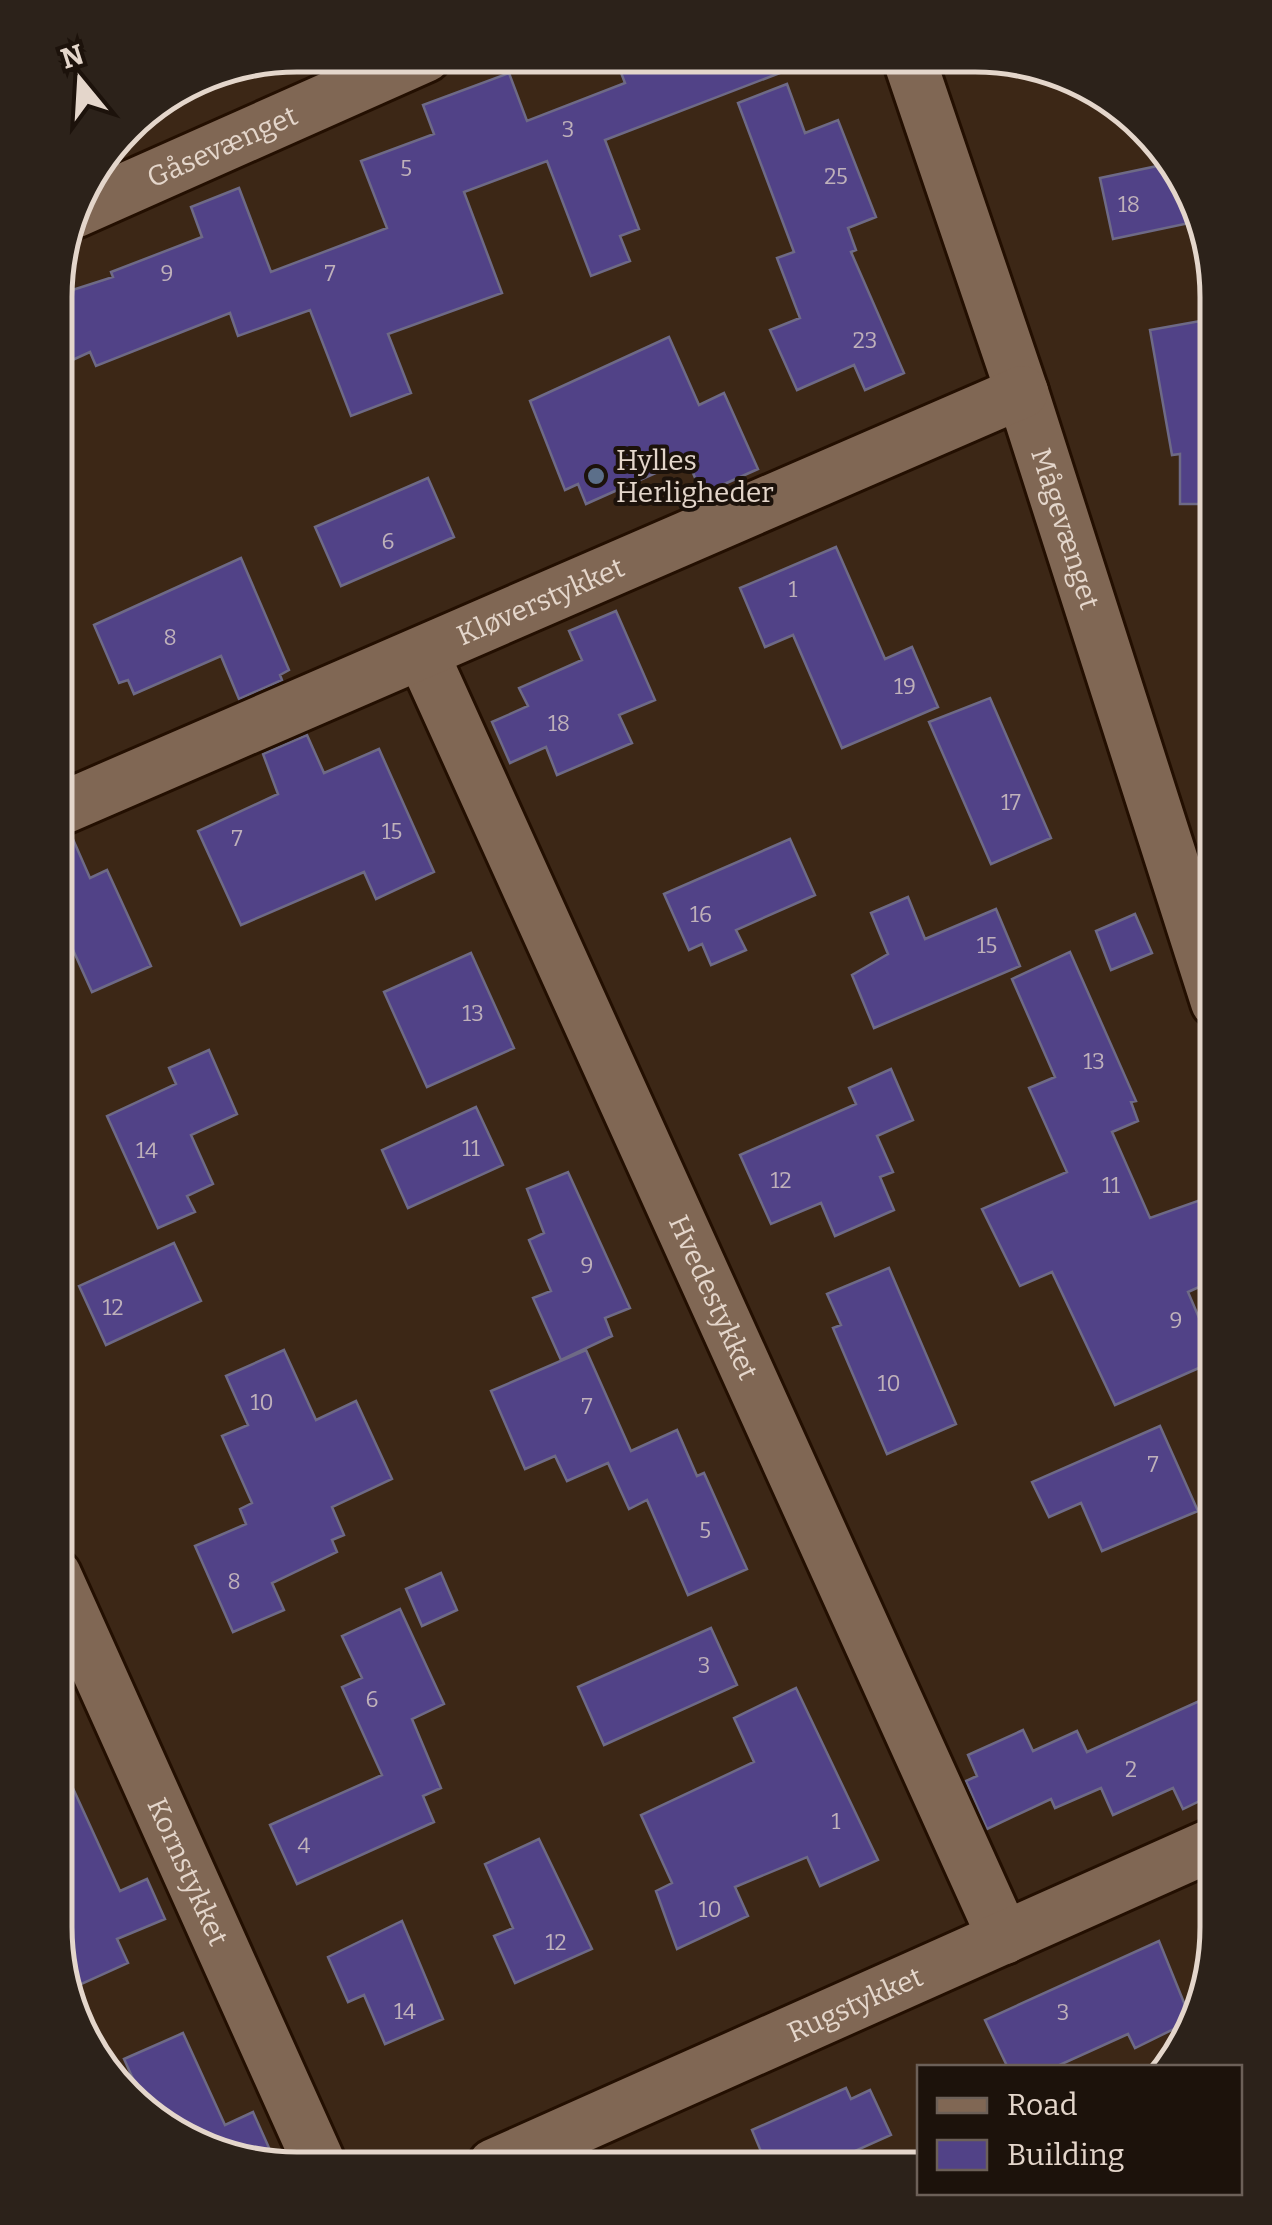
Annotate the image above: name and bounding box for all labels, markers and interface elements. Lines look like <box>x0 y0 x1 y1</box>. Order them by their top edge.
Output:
north arrow <box>30 30 130 130</box>
text: N <box>57 38 88 76</box>
street label: Gåsevænget <box>142 98 302 194</box>
house number: 3 <box>562 116 574 143</box>
house number: 5 <box>400 155 412 182</box>
house number: 25 <box>824 163 848 190</box>
house number: 18 <box>1118 191 1140 218</box>
house number: 9 <box>161 260 173 287</box>
house number: 7 <box>324 260 336 287</box>
house number: 23 <box>853 327 877 354</box>
place label: Hylles Herligheder <box>616 444 774 509</box>
street label: Mågevænget <box>1025 444 1107 613</box>
marker: Hylles Herligheder <box>585 465 607 487</box>
house number: 6 <box>382 528 394 555</box>
street label: Kløverstykket <box>452 550 629 652</box>
house number: 1 <box>789 576 798 603</box>
house number: 8 <box>163 624 177 651</box>
house number: 19 <box>894 673 916 700</box>
house number: 18 <box>548 710 570 737</box>
house number: 17 <box>1001 789 1021 816</box>
house number: 15 <box>382 818 402 845</box>
house number: 7 <box>231 825 243 852</box>
house number: 16 <box>690 901 712 928</box>
house number: 15 <box>977 932 997 959</box>
house number: 13 <box>462 1000 484 1027</box>
house number: 13 <box>1083 1048 1105 1075</box>
house number: 11 <box>462 1135 480 1162</box>
house number: 14 <box>136 1137 158 1164</box>
house number: 12 <box>771 1167 791 1194</box>
house number: 11 <box>1102 1172 1120 1199</box>
street label: Hvedestykket <box>662 1210 765 1385</box>
house number: 9 <box>581 1252 593 1279</box>
house number: 12 <box>103 1294 123 1321</box>
house number: 9 <box>1170 1307 1182 1334</box>
house number: 10 <box>877 1370 901 1397</box>
house number: 10 <box>250 1389 274 1416</box>
house number: 7 <box>581 1393 593 1420</box>
house number: 7 <box>1147 1451 1159 1478</box>
house number: 5 <box>699 1517 711 1544</box>
house number: 8 <box>227 1568 241 1595</box>
house number: 3 <box>698 1652 710 1679</box>
house number: 6 <box>366 1686 378 1713</box>
house number: 2 <box>1125 1756 1137 1783</box>
street label: Kornstykket <box>141 1793 236 1950</box>
house number: 1 <box>832 1808 841 1835</box>
house number: 4 <box>298 1832 311 1859</box>
house number: 10 <box>698 1896 722 1923</box>
house number: 12 <box>546 1929 566 1956</box>
street label: Rugstykket <box>782 1960 927 2049</box>
house number: 14 <box>394 1998 416 2025</box>
house number: 3 <box>1057 1999 1069 2026</box>
legend <box>917 2065 1242 2195</box>
text: Road <box>1007 2087 1078 2123</box>
text: Building <box>1007 2137 1125 2173</box>

